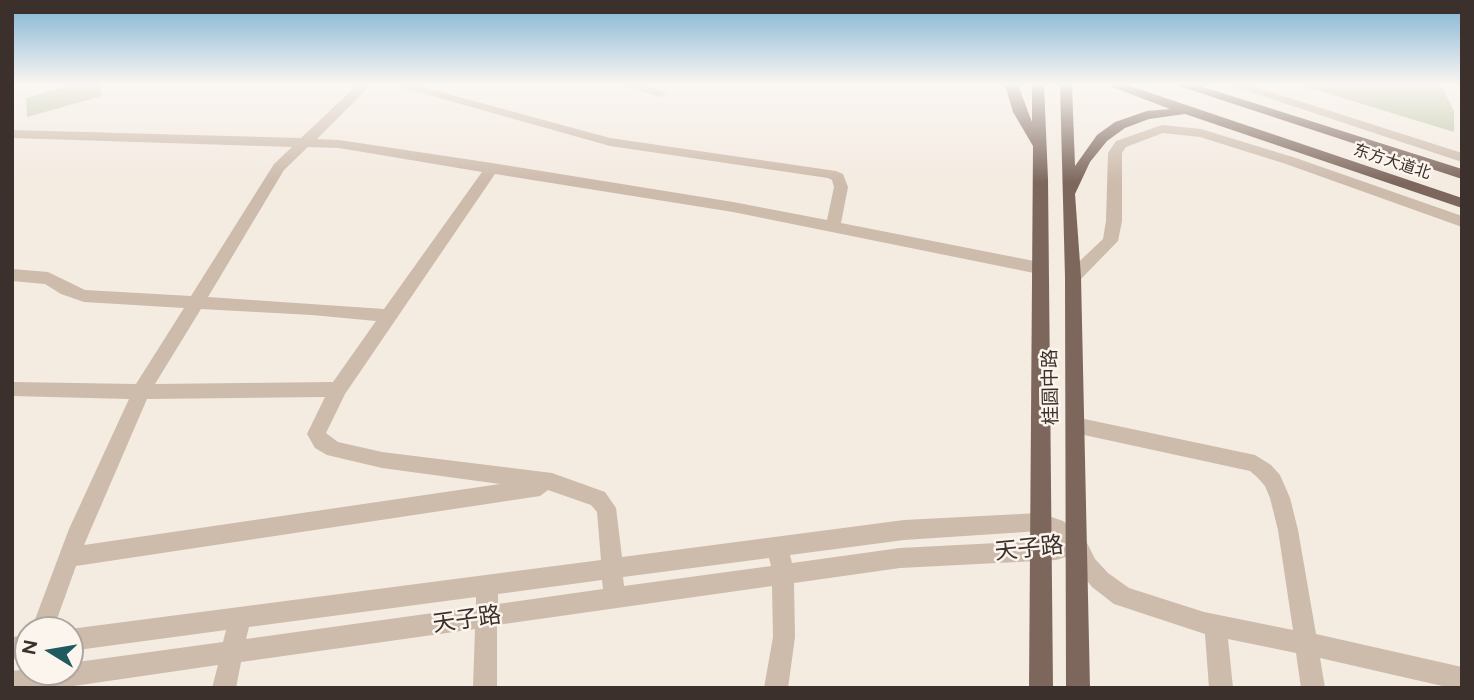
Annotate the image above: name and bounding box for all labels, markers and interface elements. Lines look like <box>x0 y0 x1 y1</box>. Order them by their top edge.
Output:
street label: 东方大道北 <box>1351 141 1433 183</box>
street label: 桂圆中路 <box>1039 349 1063 425</box>
street label: 天子路 <box>993 532 1065 566</box>
street label: 天子路 <box>431 602 503 638</box>
north arrow <box>14 616 84 686</box>
text: N <box>17 638 43 657</box>

